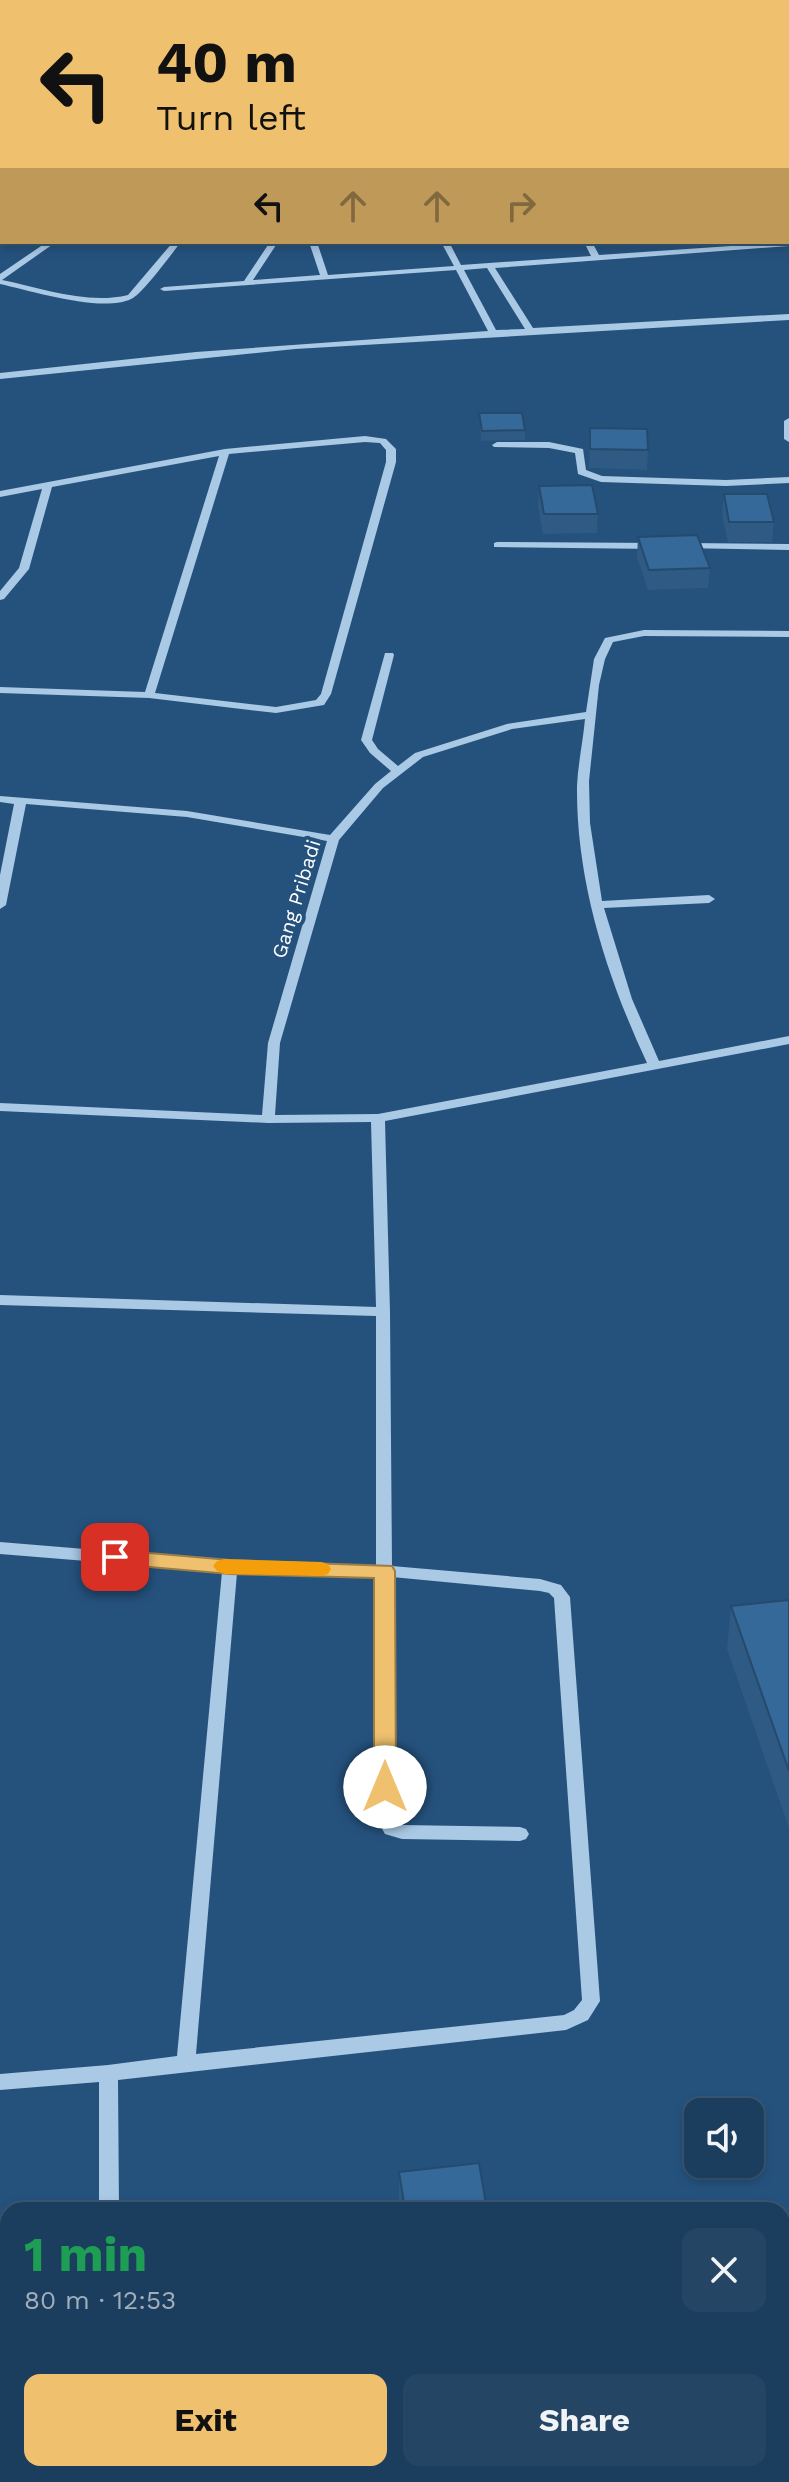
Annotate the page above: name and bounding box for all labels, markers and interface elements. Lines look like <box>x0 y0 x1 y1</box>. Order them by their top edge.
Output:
text: 40 m <box>156 30 297 96</box>
icon: left <box>24 32 128 136</box>
text: Turn left <box>156 97 306 139</box>
icon: left <box>247 184 291 228</box>
icon: ahead <box>331 184 375 228</box>
icon: ahead <box>415 184 459 228</box>
icon: right <box>499 184 543 228</box>
street label: Gang Pribadi <box>267 837 325 961</box>
pin <box>81 1523 149 1591</box>
icon: arrive <box>93 1535 137 1579</box>
position arrow <box>343 1745 427 1829</box>
map controls <box>684 2098 764 2178</box>
button: sound <box>684 2098 764 2178</box>
text: 1 min <box>24 2226 147 2283</box>
button: close <box>682 2228 766 2312</box>
text: 80 m · 12:53 <box>24 2285 176 2315</box>
button: Exit <box>24 2374 387 2466</box>
button: Share <box>403 2374 766 2466</box>

